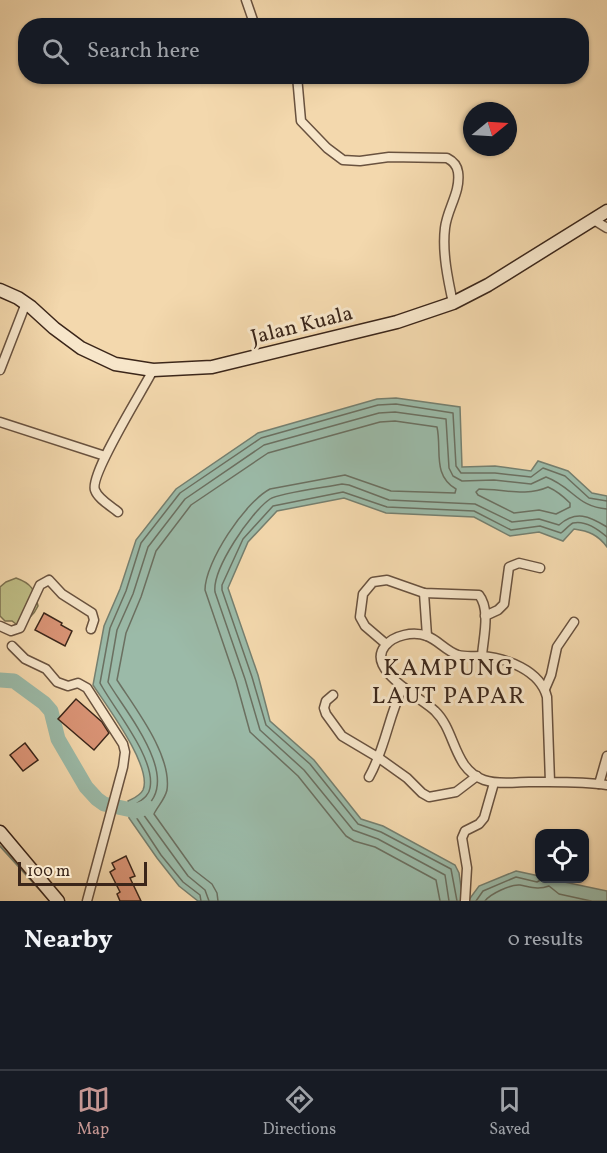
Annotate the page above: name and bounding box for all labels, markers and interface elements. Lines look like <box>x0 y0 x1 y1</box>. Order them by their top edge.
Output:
search box <box>18 18 589 84</box>
icon: search <box>39 35 72 68</box>
text: Search here <box>87 36 200 67</box>
north arrow <box>463 102 517 156</box>
street label: Jalan Kuala <box>248 299 356 353</box>
district label: KAMPUNG LAUT PAPAR <box>372 652 526 714</box>
map controls <box>535 829 589 883</box>
button: locate <box>535 829 589 883</box>
scale bar <box>18 859 147 886</box>
text: 100 m <box>27 861 70 883</box>
text: Nearby <box>24 922 113 958</box>
text: 0 results <box>508 926 583 954</box>
tab: Map <box>77 1083 110 1141</box>
tab: Directions <box>263 1083 336 1141</box>
tab: Saved <box>489 1083 530 1141</box>

